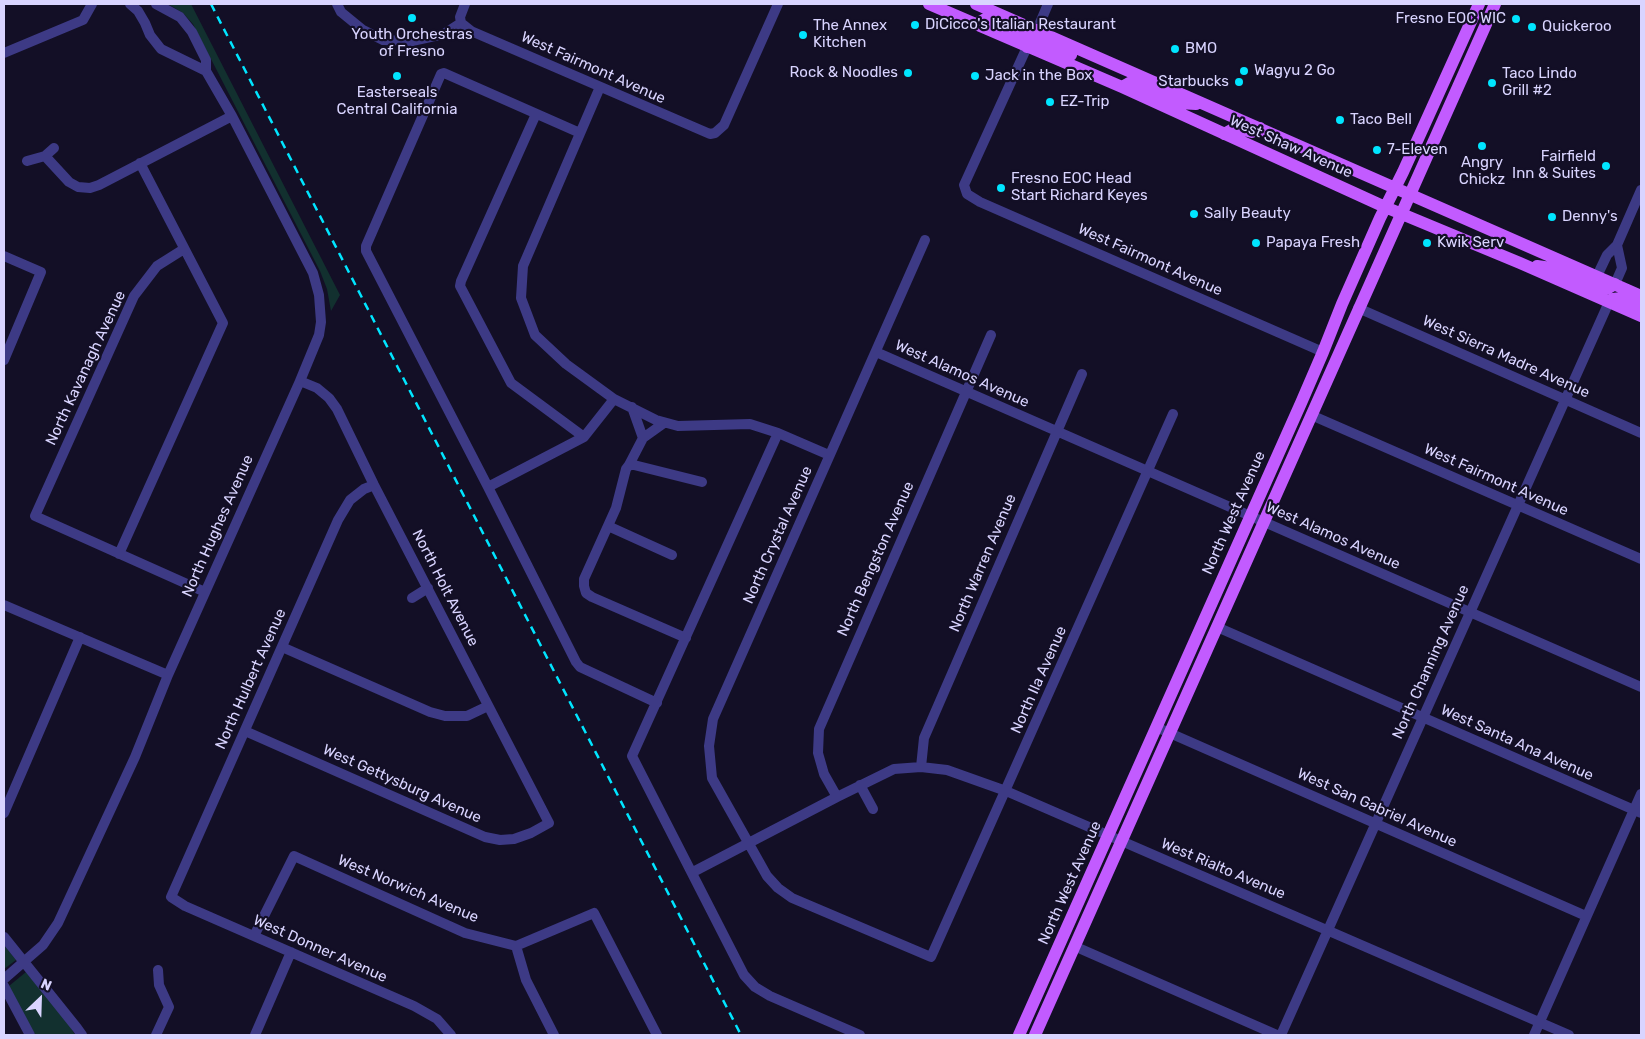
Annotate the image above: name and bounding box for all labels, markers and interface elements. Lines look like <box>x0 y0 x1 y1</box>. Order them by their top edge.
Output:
place label: Fresno EOC WIC <box>1396 10 1506 28</box>
marker: Youth Orchestras of Fresno <box>406 12 418 24</box>
marker: Fresno EOC WIC <box>1510 13 1522 25</box>
place label: DiCicco's Italian Restaurant <box>925 16 1116 34</box>
place label: The Annex Kitchen <box>813 17 887 52</box>
place label: Quickeroo <box>1542 18 1612 36</box>
marker: DiCicco's Italian Restaurant <box>909 19 921 31</box>
marker: Quickeroo <box>1526 21 1538 33</box>
place label: Youth Orchestras of Fresno <box>351 26 473 61</box>
street label: West Fairmont Avenue <box>518 28 668 108</box>
marker: The Annex Kitchen <box>797 29 809 41</box>
place label: BMO <box>1185 40 1217 58</box>
marker: BMO <box>1169 43 1181 55</box>
place label: Wagyu 2 Go <box>1254 62 1335 80</box>
place label: Rock & Noodles <box>790 64 898 82</box>
marker: Wagyu 2 Go <box>1238 65 1250 77</box>
place label: Taco Lindo Grill #2 <box>1502 65 1577 100</box>
marker: Rock & Noodles <box>902 67 914 79</box>
place label: Jack in the Box <box>985 67 1092 85</box>
marker: Easterseals Central California <box>391 70 403 82</box>
marker: Jack in the Box <box>969 70 981 82</box>
place label: Starbucks <box>1158 73 1229 91</box>
marker: Starbucks <box>1233 76 1245 88</box>
marker: Taco Lindo Grill #2 <box>1486 77 1498 89</box>
place label: Easterseals Central California <box>337 84 457 119</box>
place label: EZ-Trip <box>1060 93 1109 111</box>
marker: EZ-Trip <box>1044 96 1056 108</box>
place label: Taco Bell <box>1350 111 1412 129</box>
street label: West Shaw Avenue <box>1227 112 1355 182</box>
marker: Taco Bell <box>1334 114 1346 126</box>
marker: Angry Chickz <box>1476 140 1488 152</box>
place label: 7-Eleven <box>1387 141 1448 159</box>
marker: 7-Eleven <box>1371 144 1383 156</box>
place label: Fairfield Inn & Suites <box>1512 148 1596 183</box>
place label: Angry Chickz <box>1459 154 1505 189</box>
marker: Fairfield Inn & Suites <box>1600 160 1612 172</box>
place label: Fresno EOC Head Start Richard Keyes <box>1011 170 1148 205</box>
marker: Fresno EOC Head Start Richard Keyes <box>995 182 1007 194</box>
place label: Sally Beauty <box>1204 205 1291 223</box>
marker: Sally Beauty <box>1188 208 1200 220</box>
place label: Denny's <box>1562 208 1618 226</box>
marker: Denny's <box>1546 211 1558 223</box>
street label: West Fairmont Avenue <box>1075 220 1225 300</box>
place label: Papaya Fresh <box>1266 234 1360 252</box>
place label: Kwik Serv <box>1437 234 1504 252</box>
marker: Papaya Fresh <box>1250 237 1262 249</box>
marker: Kwik Serv <box>1421 237 1433 249</box>
street label: North Kavanagh Avenue <box>42 288 130 448</box>
street label: West Sierra Madre Avenue <box>1420 312 1592 402</box>
street label: West Alamos Avenue <box>892 336 1032 412</box>
street label: West Fairmont Avenue <box>1421 440 1571 520</box>
street label: North West Avenue <box>1199 448 1269 578</box>
street label: North Hughes Avenue <box>179 452 257 600</box>
street label: North Crystal Avenue <box>740 463 816 607</box>
street label: North Bengston Avenue <box>834 479 918 639</box>
street label: North Warren Avenue <box>946 491 1020 635</box>
street label: West Alamos Avenue <box>1263 498 1403 574</box>
street label: North Holt Avenue <box>408 527 482 649</box>
street label: North Channing Avenue <box>1389 582 1473 742</box>
street label: North Hulbert Avenue <box>212 606 290 752</box>
street label: North Ila Avenue <box>1007 624 1071 736</box>
street label: West Santa Ana Avenue <box>1438 701 1596 785</box>
street label: West Gettysburg Avenue <box>320 741 484 827</box>
street label: West San Gabriel Avenue <box>1294 765 1460 851</box>
street label: North West Avenue <box>1035 818 1105 948</box>
street label: West Rialto Avenue <box>1158 835 1288 903</box>
street label: West Norwich Avenue <box>335 851 481 927</box>
street label: West Donner Avenue <box>250 911 390 987</box>
north arrow <box>15 974 65 1024</box>
text: N <box>38 975 54 995</box>

